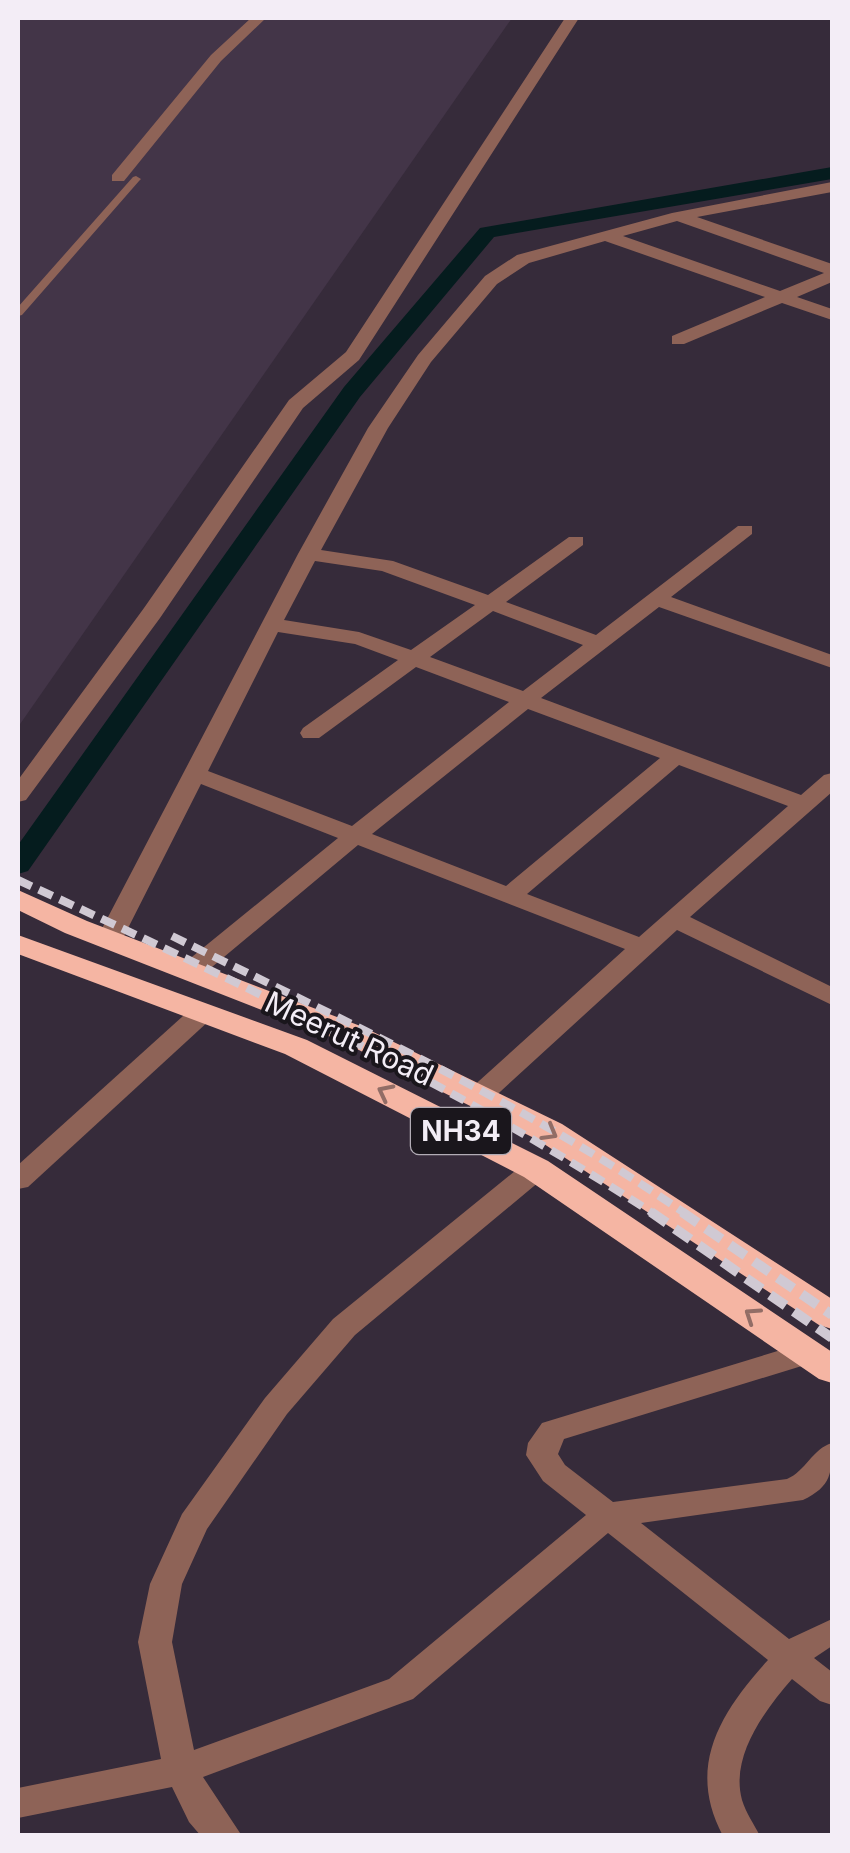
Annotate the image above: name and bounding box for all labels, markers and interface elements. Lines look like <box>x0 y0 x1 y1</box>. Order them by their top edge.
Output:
street label: Meerut Road <box>259 983 439 1093</box>
one-way arrow <box>377 1084 395 1104</box>
road number: NH34 <box>411 1108 511 1154</box>
one-way arrow <box>539 1121 557 1140</box>
one-way arrow <box>744 1309 763 1327</box>

